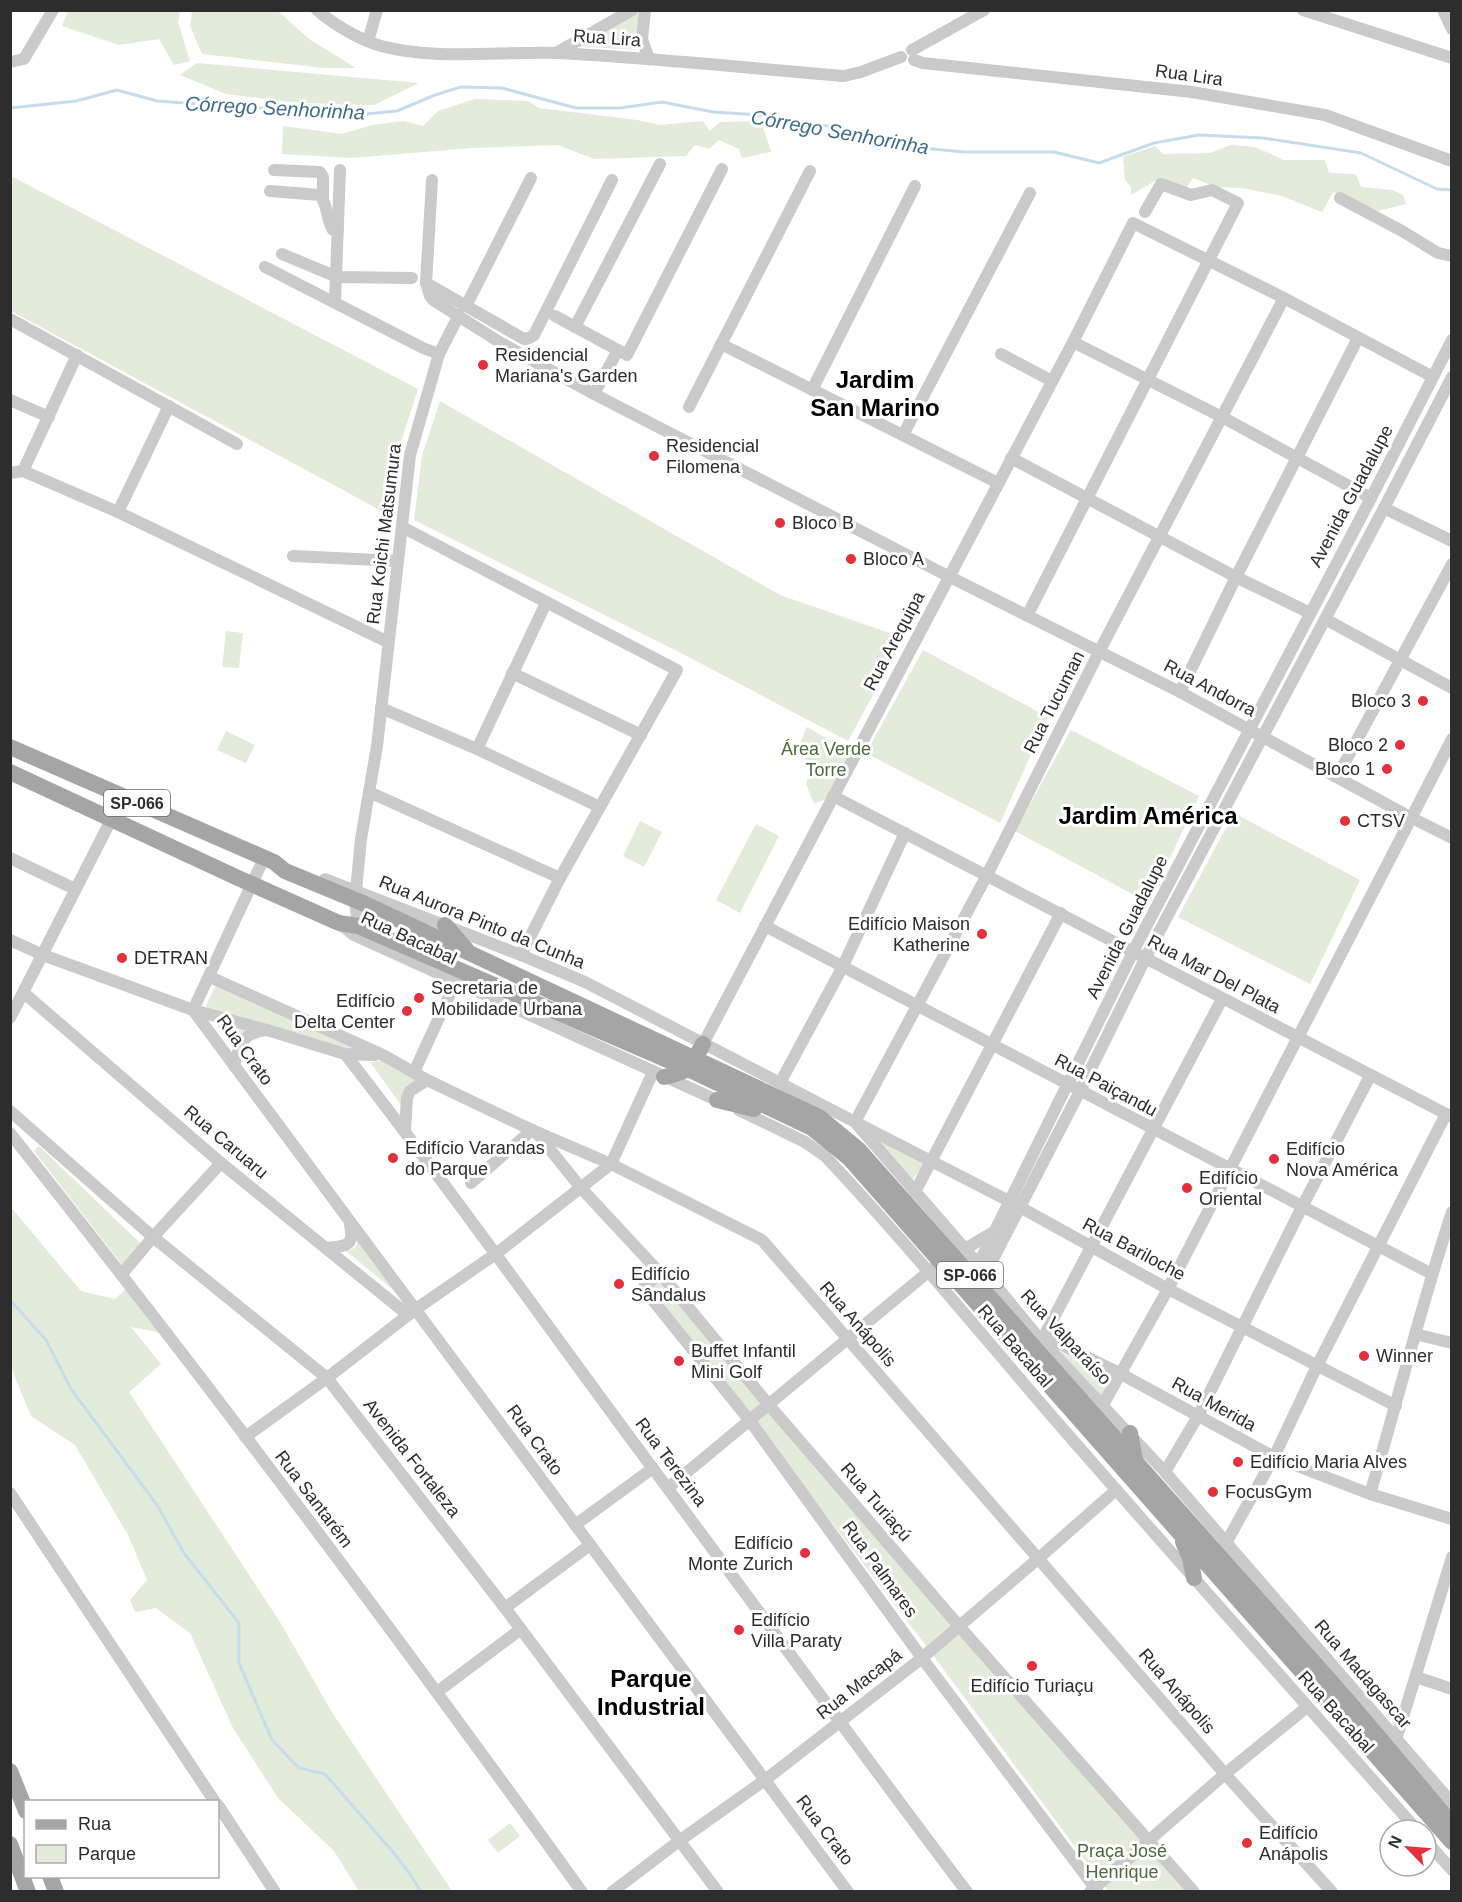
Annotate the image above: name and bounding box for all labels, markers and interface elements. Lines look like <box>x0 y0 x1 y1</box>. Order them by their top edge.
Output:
street label: Rua Lira <box>572 26 643 50</box>
street label: Rua Lira <box>1154 60 1225 90</box>
water label: Córrego Senhorinha <box>184 92 366 124</box>
water label: Córrego Senhorinha <box>749 106 931 158</box>
place label: Residencial Mariana's Garden <box>495 345 638 386</box>
marker: Residencial Mariana's Garden <box>476 358 490 372</box>
district label: Jardim San Marino <box>810 366 940 421</box>
street label: Avenida Guadalupe <box>1305 422 1397 570</box>
place label: Residencial Filomena <box>666 436 759 477</box>
street label: Rua Koichi Matsumura <box>363 441 405 626</box>
marker: Residencial Filomena <box>647 449 661 463</box>
place label: Bloco B <box>792 513 854 533</box>
marker: Bloco B <box>773 516 787 530</box>
place label: Bloco A <box>863 549 924 569</box>
marker: Bloco A <box>844 552 858 566</box>
street label: Rua Arequipa <box>860 587 929 694</box>
street label: Rua Tucuman <box>1020 648 1088 756</box>
street label: Rua Andorra <box>1161 655 1260 721</box>
place label: Bloco 3 <box>1351 691 1411 711</box>
marker: Bloco 3 <box>1416 694 1430 708</box>
place label: Bloco 2 <box>1328 735 1388 755</box>
marker: Bloco 2 <box>1393 738 1407 752</box>
park label: Área Verde Torre <box>781 739 871 780</box>
place label: Bloco 1 <box>1315 759 1375 779</box>
marker: Bloco 1 <box>1380 762 1394 776</box>
road number: SP-066 <box>104 790 170 816</box>
district label: Jardim América <box>1058 802 1238 829</box>
place label: CTSV <box>1357 811 1405 831</box>
marker: CTSV <box>1338 814 1352 828</box>
street label: Avenida Guadalupe <box>1082 852 1172 1002</box>
street label: Rua Aurora Pinto da Cunha <box>376 871 589 973</box>
street label: Rua Bacabal <box>358 907 460 969</box>
place label: Edifício Maison Katherine <box>848 914 970 955</box>
marker: Edifício Maison Katherine <box>975 927 989 941</box>
street label: Rua Mar Del Plata <box>1144 931 1284 1018</box>
place label: DETRAN <box>134 948 208 968</box>
marker: DETRAN <box>115 951 129 965</box>
place label: Secretaria de Mobilidade Urbana <box>431 978 583 1019</box>
place label: Edifício Delta Center <box>294 991 395 1032</box>
marker: Secretaria de Mobilidade Urbana <box>412 991 426 1005</box>
marker: Edifício Delta Center <box>400 1004 414 1018</box>
street label: Rua Crato <box>213 1011 277 1089</box>
street label: Rua Paiçandu <box>1051 1050 1161 1120</box>
street label: Rua Caruaru <box>180 1101 272 1183</box>
place label: Edifício Varandas do Parque <box>405 1138 545 1179</box>
place label: Edifício Nova América <box>1286 1139 1399 1180</box>
marker: Edifício Varandas do Parque <box>386 1151 400 1165</box>
marker: Edifício Nova América <box>1267 1152 1281 1166</box>
place label: Edifício Oriental <box>1199 1168 1262 1209</box>
marker: Edifício Oriental <box>1180 1181 1194 1195</box>
street label: Rua Bariloche <box>1079 1214 1189 1284</box>
road number: SP-066 <box>937 1262 1003 1288</box>
place label: Edifício Sândalus <box>631 1264 706 1305</box>
marker: Edifício Sândalus <box>612 1277 626 1291</box>
street label: Rua Anápolis <box>816 1277 900 1371</box>
street label: Rua Valparaíso <box>1017 1285 1115 1389</box>
street label: Rua Bacabal <box>974 1301 1056 1391</box>
place label: Buffet Infantil Mini Golf <box>691 1341 796 1382</box>
place label: Winner <box>1376 1346 1433 1366</box>
marker: Winner <box>1357 1349 1371 1363</box>
marker: Buffet Infantil Mini Golf <box>672 1354 686 1368</box>
street label: Rua Merida <box>1168 1373 1260 1436</box>
street label: Avenida Fortaleza <box>360 1395 465 1522</box>
street label: Rua Crato <box>503 1401 567 1479</box>
street label: Rua Terezina <box>631 1414 711 1511</box>
street label: Rua Santarém <box>271 1447 357 1551</box>
place label: Edifício Maria Alves <box>1250 1452 1407 1472</box>
marker: Edifício Maria Alves <box>1231 1455 1245 1469</box>
street label: Rua Turiaçú <box>837 1459 915 1545</box>
place label: FocusGym <box>1225 1482 1312 1502</box>
marker: FocusGym <box>1206 1485 1220 1499</box>
street label: Rua Palmares <box>838 1517 922 1621</box>
place label: Edifício Monte Zurich <box>688 1533 793 1574</box>
marker: Edifício Monte Zurich <box>798 1546 812 1560</box>
place label: Edifício Villa Paraty <box>751 1610 842 1651</box>
street label: Rua Madagascar <box>1310 1616 1416 1732</box>
marker: Edifício Villa Paraty <box>732 1623 746 1637</box>
street label: Rua Macapá <box>813 1644 906 1723</box>
street label: Rua Anápolis <box>1135 1644 1219 1738</box>
marker: Edifício Turiaçu <box>1025 1659 1039 1673</box>
district label: Parque Industrial <box>597 1665 705 1720</box>
street label: Rua Bacabal <box>1294 1667 1378 1757</box>
place label: Edifício Turiaçu <box>970 1676 1094 1696</box>
street label: Rua Crato <box>792 1791 858 1869</box>
legend <box>24 1800 219 1878</box>
text: Rua <box>78 1814 112 1834</box>
north arrow <box>1378 1818 1438 1878</box>
place label: Edifício Anápolis <box>1259 1823 1328 1864</box>
text: N <box>1385 1833 1405 1851</box>
marker: Edifício Anápolis <box>1240 1836 1254 1850</box>
park label: Praça José Henrique <box>1077 1841 1167 1882</box>
text: Parque <box>78 1844 136 1864</box>

